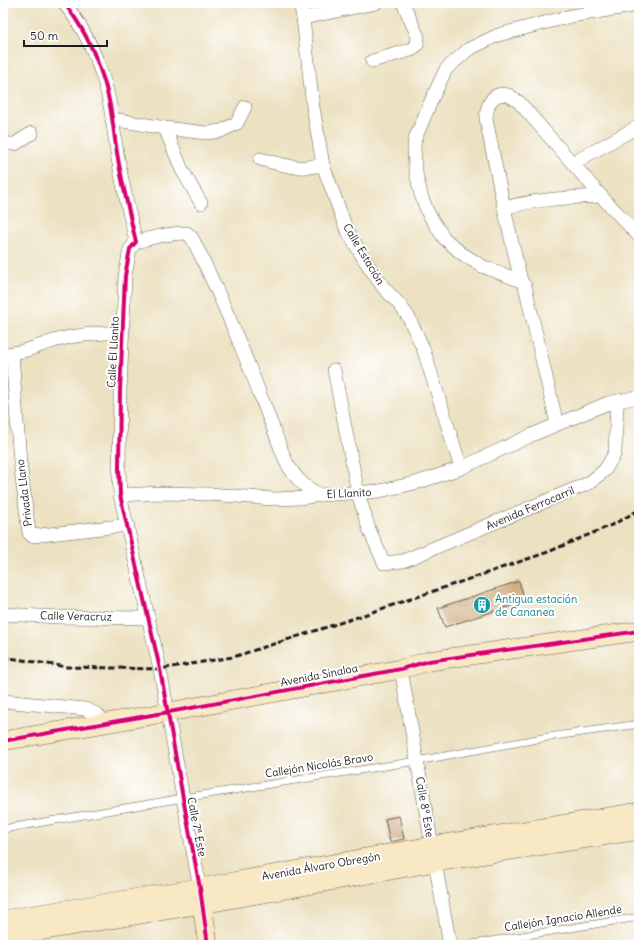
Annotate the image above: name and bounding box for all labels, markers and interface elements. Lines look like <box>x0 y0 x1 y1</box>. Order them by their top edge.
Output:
scale bar <box>24 22 107 48</box>
text: 50 m <box>30 28 59 43</box>
street label: Calle Estación <box>340 221 388 287</box>
street label: Calle El Llanito <box>104 316 122 388</box>
street label: Privada Llano <box>13 459 35 527</box>
street label: Avenida Ferrocarril <box>484 483 576 533</box>
street label: El Llanito <box>326 485 372 501</box>
place label: Antigua estación de Cananea <box>495 592 577 619</box>
building icon: Antigua estación de Cananea <box>472 595 492 615</box>
street label: Calle Veracruz <box>40 608 112 624</box>
street label: Avenida Sinaloa <box>279 661 359 689</box>
street label: Callejón Nicolás Bravo <box>264 750 374 780</box>
street label: Calle 8ª Este <box>413 776 437 838</box>
street label: Calle 7ª Este <box>184 796 210 858</box>
street label: Avenida Álvaro Obregón <box>260 848 381 883</box>
street label: Callejón Ignacio Allende <box>503 902 623 934</box>

